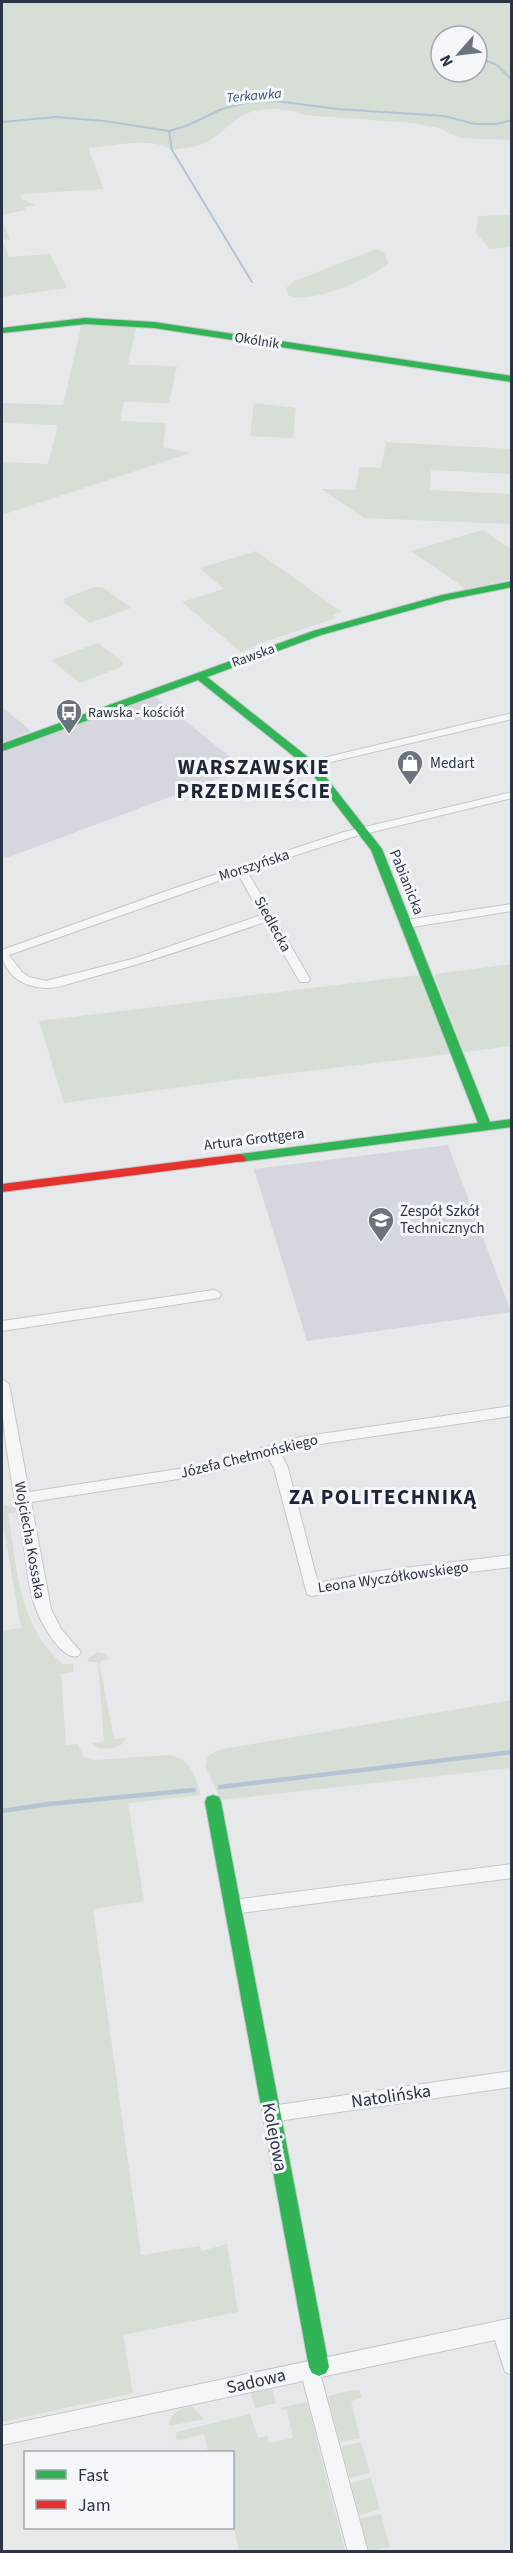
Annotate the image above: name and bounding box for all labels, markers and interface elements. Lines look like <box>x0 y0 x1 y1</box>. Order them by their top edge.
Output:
north arrow <box>429 24 489 84</box>
text: N <box>434 51 459 70</box>
water label: Terkawka <box>226 84 283 108</box>
street label: Okólnik <box>233 328 281 354</box>
street label: Rawska <box>229 639 278 673</box>
bus stop icon: Rawska - kościół <box>54 697 84 735</box>
place label: Rawska - kościół <box>88 703 185 723</box>
shop icon: Medart <box>395 748 425 786</box>
district label: WARSZAWSKIE PRZEDMIEŚCIE <box>177 752 331 806</box>
place label: Medart <box>430 753 475 774</box>
street label: Morszyńska <box>216 844 292 887</box>
street label: Pabianicka <box>384 846 429 918</box>
street label: Siedlecka <box>249 893 296 956</box>
street label: Artura Grottgera <box>203 1123 306 1156</box>
place label: Zespół Szkół Technicznych <box>400 1201 485 1239</box>
school or university icon: Zespół Szkół Technicznych <box>366 1205 396 1243</box>
street label: Józefa Chełmońskiego <box>178 1429 320 1484</box>
street label: Wojciecha Kossaka <box>9 1480 50 1600</box>
district label: ZA POLITECHNIKĄ <box>289 1482 477 1512</box>
street label: Leona Wyczółkowskiego <box>316 1557 470 1598</box>
street label: Natolińska <box>350 2079 433 2114</box>
street label: Kolejowa <box>256 2101 293 2174</box>
street label: Sadowa <box>224 2363 288 2400</box>
legend <box>24 2451 234 2529</box>
text: Fast <box>78 2463 109 2488</box>
text: Jam <box>78 2493 111 2518</box>

